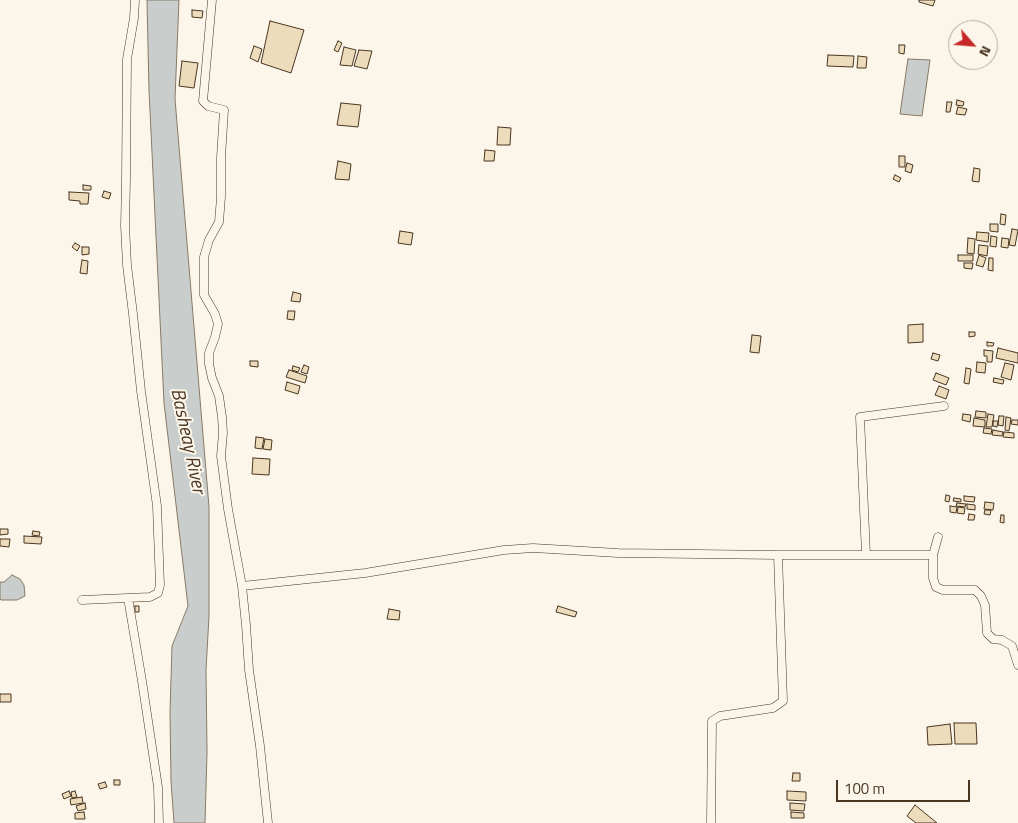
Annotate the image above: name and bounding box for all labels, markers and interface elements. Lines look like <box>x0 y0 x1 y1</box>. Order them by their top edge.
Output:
north arrow <box>948 20 998 70</box>
text: N <box>974 42 997 61</box>
water label: Basheay River <box>165 386 209 496</box>
scale bar <box>838 770 972 802</box>
text: 100 m <box>844 777 885 800</box>

